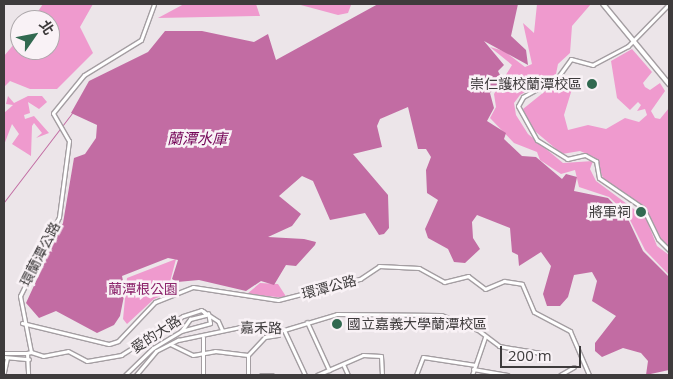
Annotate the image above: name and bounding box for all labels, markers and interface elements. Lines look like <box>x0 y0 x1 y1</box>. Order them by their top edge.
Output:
north arrow <box>10 10 60 60</box>
text: 北 <box>35 16 59 38</box>
place label: 崇仁護校蘭潭校區 <box>470 76 582 92</box>
marker: 崇仁護校蘭潭校區 <box>586 78 598 90</box>
water label: 蘭潭水庫 <box>167 130 227 148</box>
place label: 將軍祠 <box>589 204 631 220</box>
marker: 將軍祠 <box>635 206 647 218</box>
street label: 環蘭潭公路 <box>17 219 63 289</box>
street label: 環潭公路 <box>300 272 358 302</box>
park label: 蘭潭根公園 <box>108 281 178 297</box>
street label: 愛的大路 <box>128 312 184 356</box>
place label: 國立嘉義大學蘭潭校區 <box>347 316 487 332</box>
marker: 國立嘉義大學蘭潭校區 <box>331 318 343 330</box>
street label: 嘉禾路 <box>240 319 282 337</box>
scale bar <box>503 336 584 368</box>
text: 200 m <box>508 345 552 365</box>

